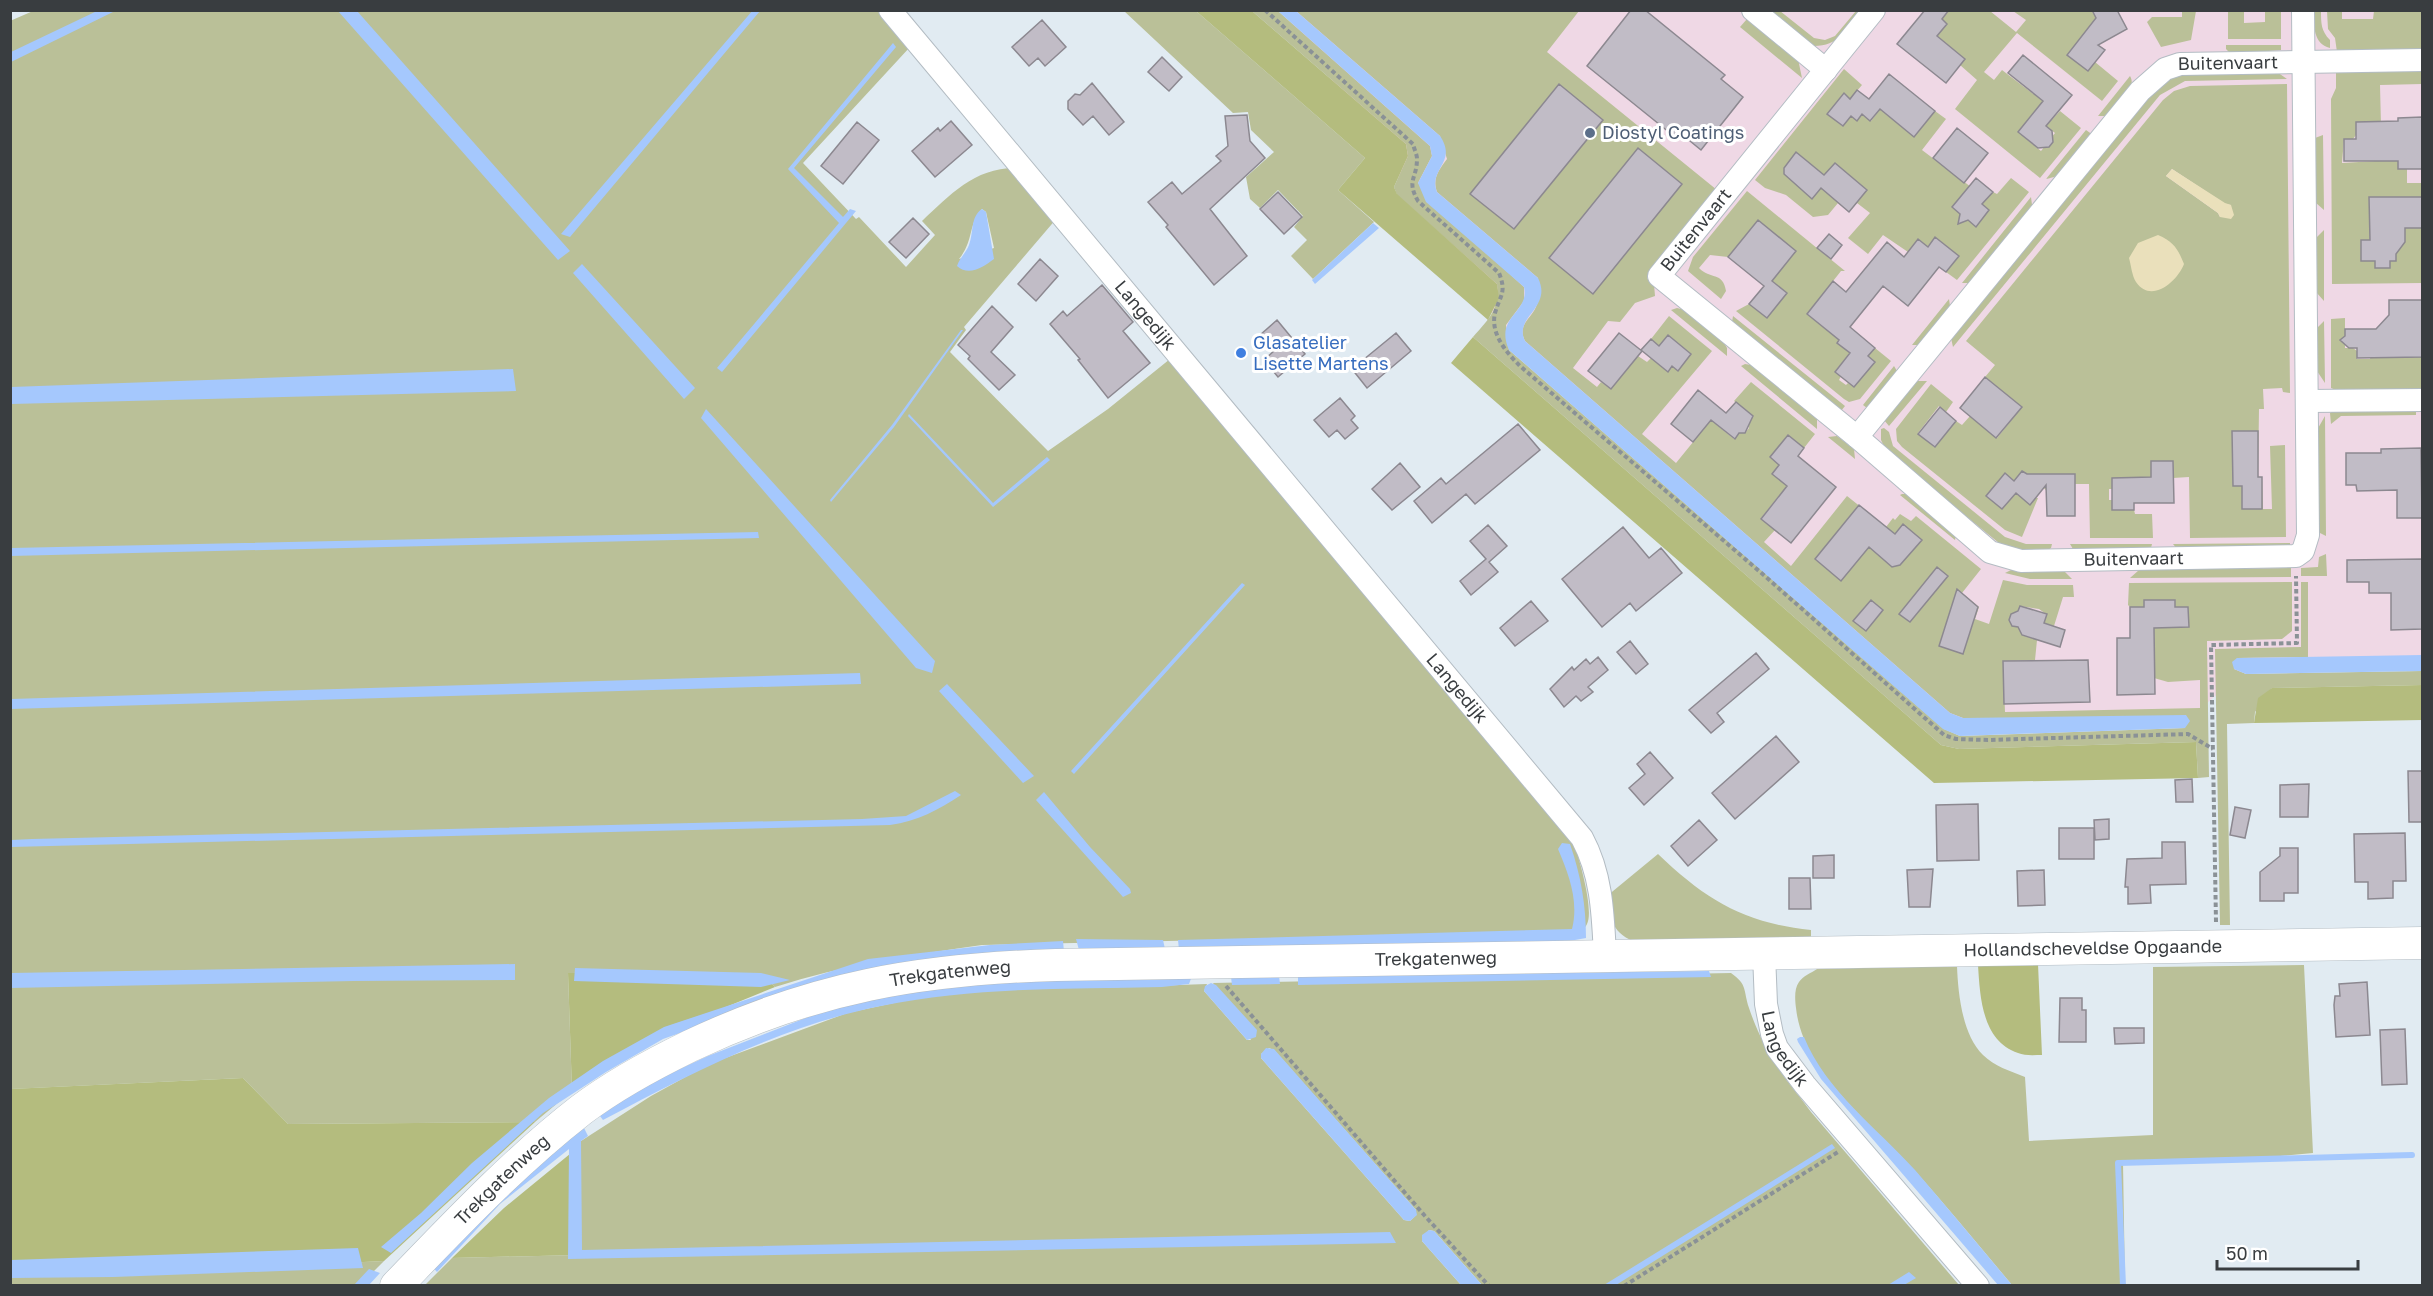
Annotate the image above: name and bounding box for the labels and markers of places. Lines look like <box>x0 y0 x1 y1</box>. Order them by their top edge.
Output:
place label: Diostyl Coatings <box>1602 121 1744 143</box>
marker: Diostyl Coatings <box>1583 126 1597 140</box>
place label: Glasatelier Lisette Martens <box>1253 331 1389 374</box>
marker: Glasatelier Lisette Martens <box>1234 346 1248 360</box>

